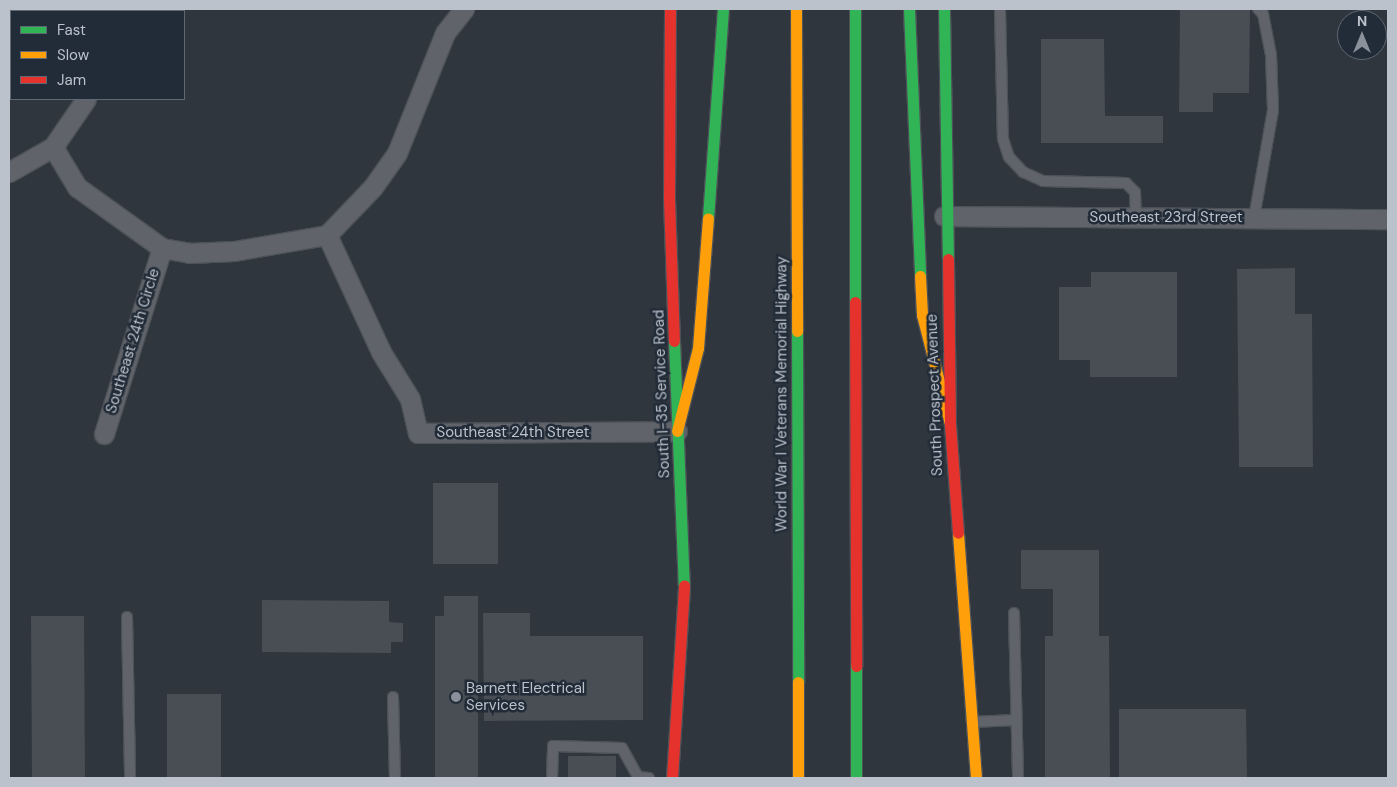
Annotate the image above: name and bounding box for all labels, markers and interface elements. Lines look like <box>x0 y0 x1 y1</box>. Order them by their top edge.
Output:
legend <box>10 10 185 100</box>
north arrow <box>1337 10 1387 60</box>
text: N <box>1357 12 1367 30</box>
text: Fast <box>57 20 86 40</box>
text: Slow <box>57 45 89 65</box>
text: Jam <box>57 70 86 90</box>
street label: Southeast 23rd Street <box>1089 209 1243 227</box>
street label: World War I Veterans Memorial Highway <box>773 256 791 532</box>
street label: Southeast 24th Circle <box>102 266 164 416</box>
street label: South I-35 Service Road <box>650 309 674 479</box>
street label: South Prospect Avenue <box>923 314 947 476</box>
street label: Southeast 24th Street <box>437 424 589 442</box>
place label: Barnett Electrical Services <box>466 679 585 714</box>
marker: Barnett Electrical Services <box>450 691 462 703</box>

